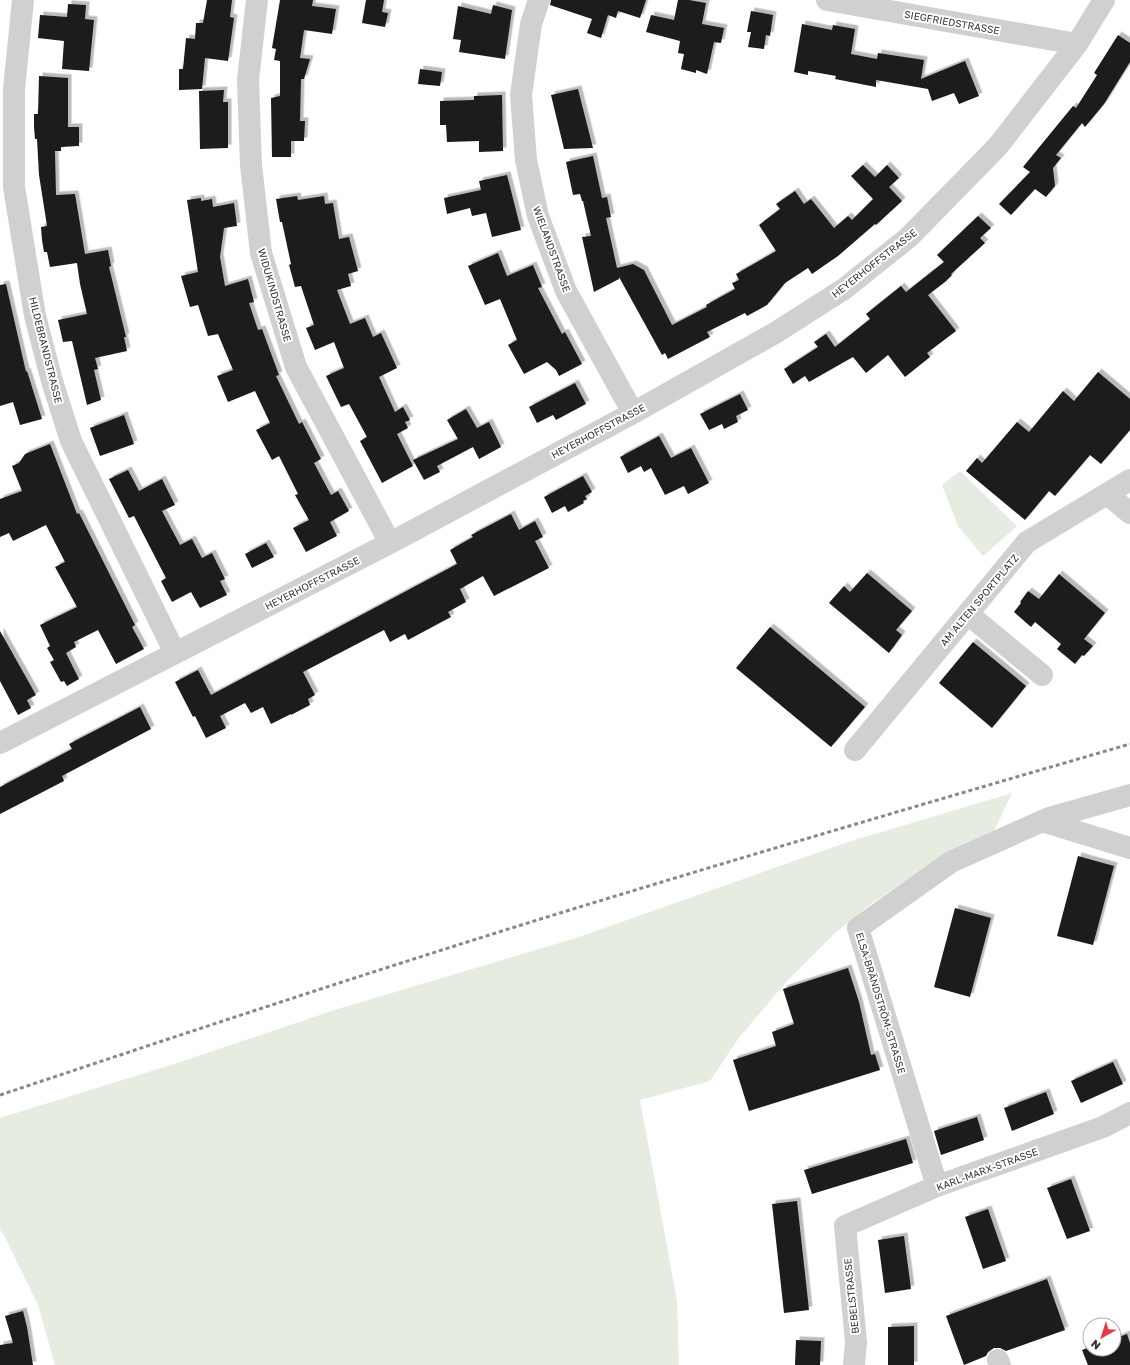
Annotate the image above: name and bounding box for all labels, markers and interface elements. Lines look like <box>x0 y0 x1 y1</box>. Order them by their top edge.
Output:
street label: SIEGFRIEDSTRASSE <box>903 8 1001 36</box>
street label: WIELANDSTRASSE <box>531 204 573 294</box>
street label: HEYERHOFFSTRASSE <box>829 226 919 300</box>
street label: WIDUKINDSTRASSE <box>256 247 294 343</box>
street label: HILDEBRANDSTRASSE <box>27 296 65 404</box>
street label: HEYERHOFFSTRASSE <box>549 401 647 461</box>
street label: AM ALTEN SPORTPLATZ <box>937 552 1021 648</box>
street label: HEYERHOFFSTRASSE <box>263 554 361 612</box>
street label: ELSA-BRÄNDSTRÖM-STRASSE <box>854 931 909 1075</box>
street label: KARL-MARX-STRASSE <box>934 1145 1040 1193</box>
street label: BEBELSTRASSE <box>841 1258 861 1334</box>
north arrow <box>1082 1317 1122 1357</box>
text: N <box>1088 1337 1103 1353</box>

